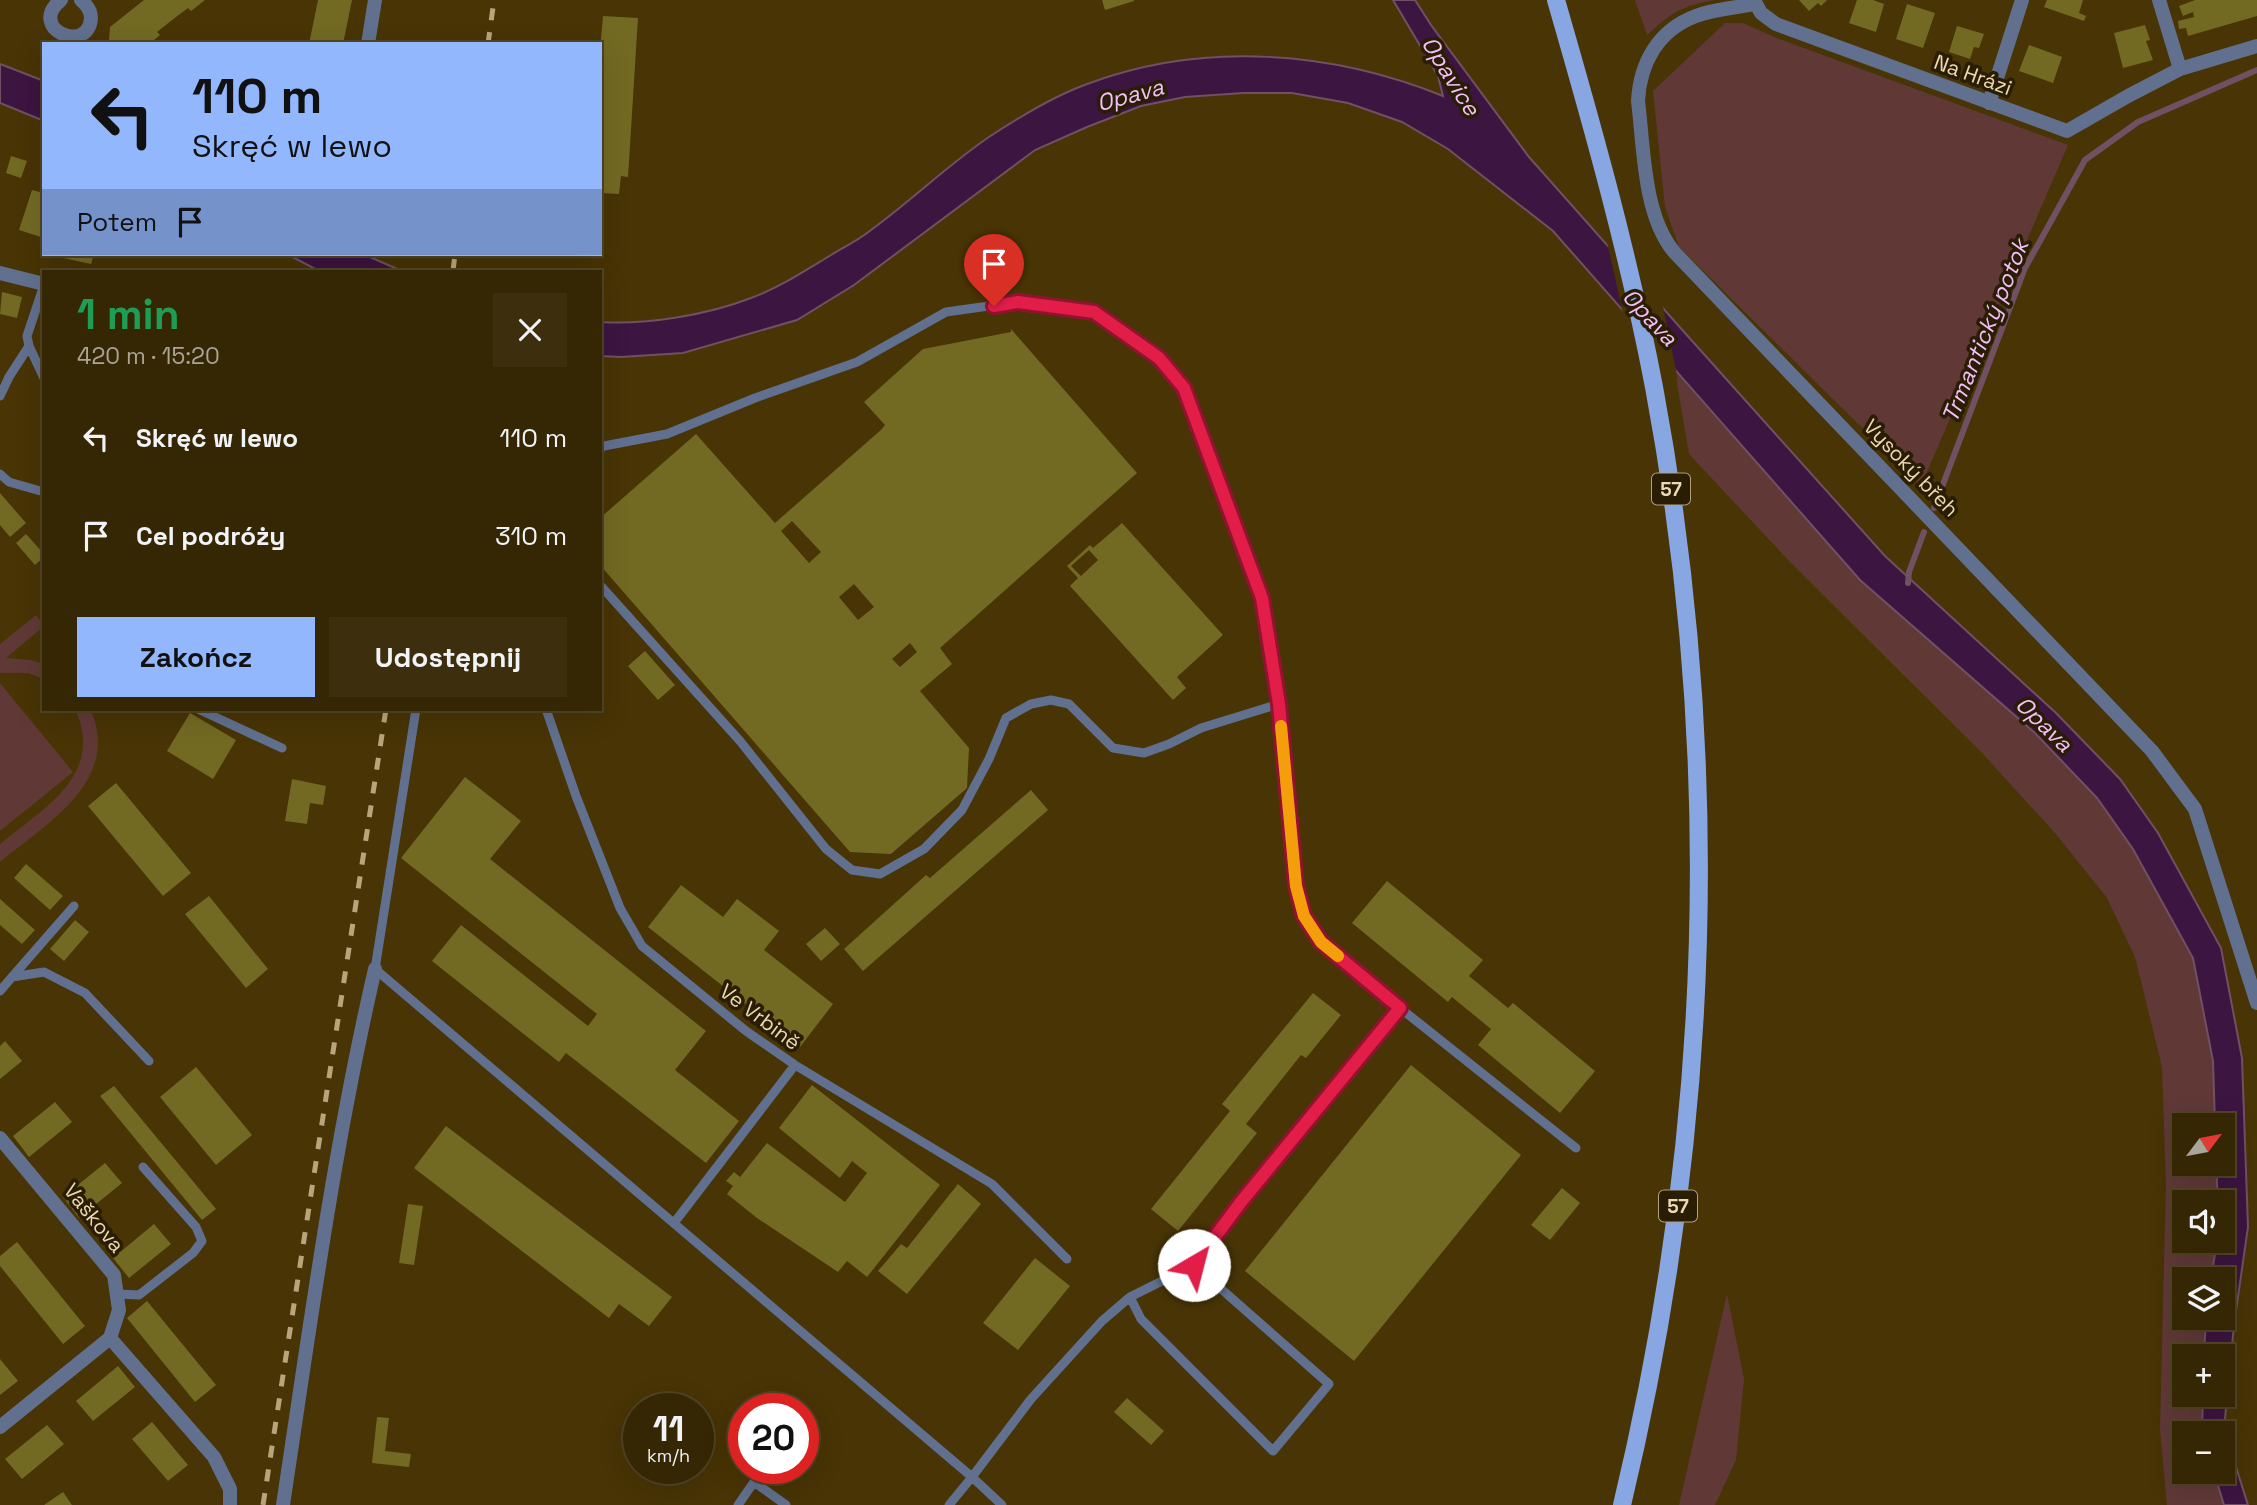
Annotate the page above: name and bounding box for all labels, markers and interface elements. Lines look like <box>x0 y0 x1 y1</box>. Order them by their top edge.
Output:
water label: Opavice <box>1415 31 1488 123</box>
street label: Na Hrázi <box>1931 48 2016 101</box>
text: 110 m <box>192 65 322 127</box>
icon: left <box>77 70 168 161</box>
water label: Opava <box>1093 72 1168 118</box>
text: Skręć w lewo <box>192 126 392 166</box>
icon: arrive <box>171 203 209 241</box>
text: Potem <box>77 205 157 239</box>
water label: Trmantický potok <box>1935 233 2036 427</box>
pin <box>964 234 1024 306</box>
icon: arrive <box>975 245 1013 283</box>
water label: Opava <box>1616 282 1685 353</box>
text: 1 min <box>77 288 180 341</box>
button: close <box>493 293 567 367</box>
text: 420 m · 15:20 <box>77 341 220 371</box>
street label: Vysoký břeh <box>1858 413 1965 522</box>
icon: left <box>77 419 115 457</box>
text: Skręć w lewo <box>136 421 298 455</box>
text: 110 m <box>500 421 567 455</box>
road number: 57 <box>1652 474 1690 504</box>
icon: arrive <box>77 517 115 555</box>
text: Cel podróży <box>136 519 285 553</box>
text: 310 m <box>495 519 567 553</box>
button: Zakończ <box>77 617 315 697</box>
button: Udostępnij <box>329 617 567 697</box>
water label: Opava <box>2009 690 2079 759</box>
street label: Ve Vrbině <box>714 977 806 1056</box>
north arrow <box>2172 1113 2235 1176</box>
map controls <box>2172 1113 2235 1484</box>
street label: Vaškova <box>58 1177 131 1258</box>
road number: 57 <box>1659 1190 1697 1222</box>
button: sound <box>2172 1190 2235 1253</box>
position arrow <box>1157 1228 1231 1302</box>
button: layers <box>2172 1267 2235 1330</box>
button: + <box>2172 1344 2235 1407</box>
speed limit sign: 20 <box>728 1393 819 1484</box>
text: 11 <box>653 1407 684 1451</box>
button: − <box>2172 1421 2235 1484</box>
text: km/h <box>647 1444 690 1467</box>

